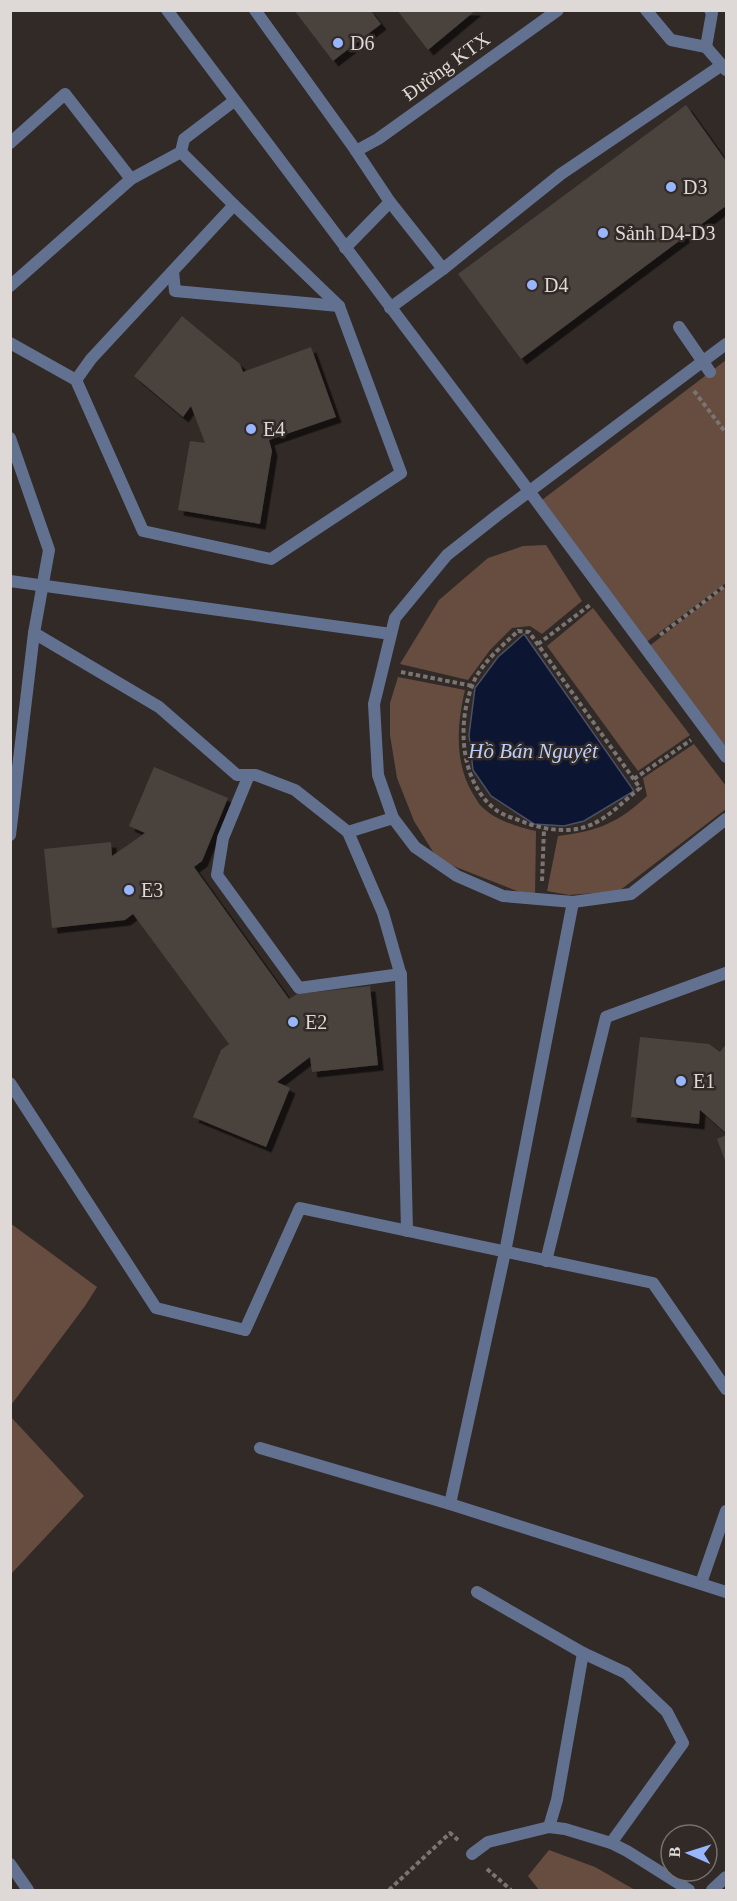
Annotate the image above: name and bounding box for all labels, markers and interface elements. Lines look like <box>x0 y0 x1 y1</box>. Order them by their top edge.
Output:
street label: Đường KTX <box>398 27 495 106</box>
place label: D6 <box>350 32 374 54</box>
marker: D6 <box>331 36 345 50</box>
place label: D3 <box>683 176 707 198</box>
marker: D3 <box>664 180 678 194</box>
place label: Sảnh D4-D3 <box>615 222 716 244</box>
marker: Sảnh D4-D3 <box>596 226 610 240</box>
place label: D4 <box>544 274 568 296</box>
marker: D4 <box>525 278 539 292</box>
place label: E4 <box>263 418 285 440</box>
marker: E4 <box>244 422 258 436</box>
water label: Hồ Bán Nguyệt <box>467 739 599 763</box>
place label: E3 <box>141 879 163 901</box>
marker: E3 <box>122 883 136 897</box>
place label: E2 <box>305 1011 327 1033</box>
marker: E2 <box>286 1015 300 1029</box>
place label: E1 <box>693 1070 715 1092</box>
marker: E1 <box>674 1074 688 1088</box>
north arrow <box>659 1823 719 1883</box>
text: B <box>666 1846 683 1858</box>

